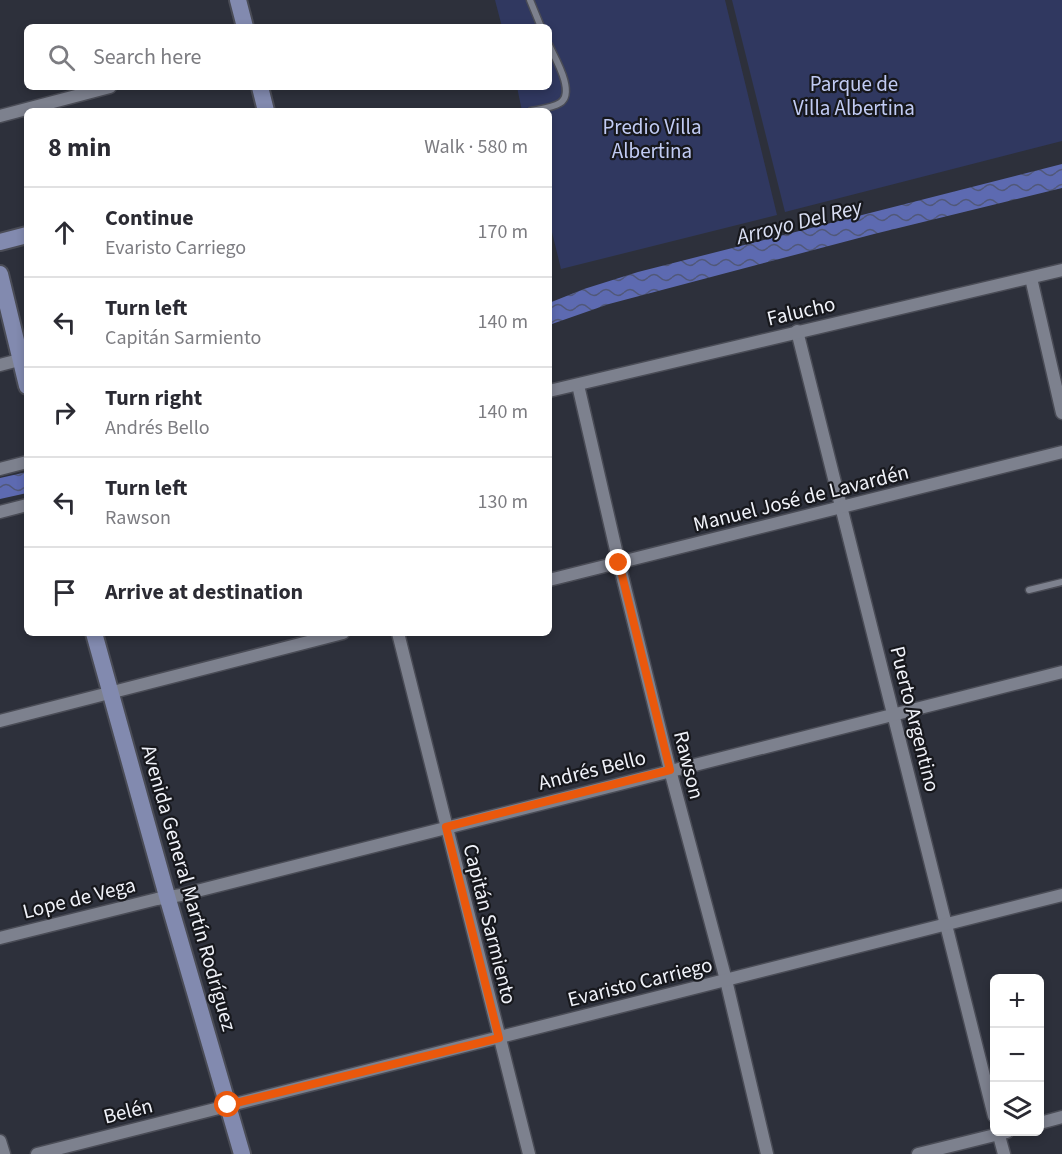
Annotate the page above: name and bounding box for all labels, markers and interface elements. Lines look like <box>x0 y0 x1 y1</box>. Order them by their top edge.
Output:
search box <box>24 24 552 90</box>
icon: search <box>45 41 78 74</box>
text: Search here <box>93 41 201 73</box>
park label: Parque de Villa Albertina <box>793 69 915 123</box>
park label: Predio Villa Albertina <box>602 112 702 166</box>
text: 8 min <box>48 129 111 166</box>
text: Walk · 580 m <box>424 133 528 161</box>
water label: Arroyo Del Rey <box>731 191 866 253</box>
text: Continue <box>105 202 194 234</box>
icon: ahead <box>48 216 81 249</box>
text: 170 m <box>478 218 528 246</box>
text: Evaristo Carriego <box>105 234 246 262</box>
street label: Falucho <box>764 289 838 333</box>
text: Turn left <box>105 292 187 324</box>
icon: left <box>48 306 81 339</box>
text: 140 m <box>478 308 528 336</box>
text: Capitán Sarmiento <box>105 324 261 352</box>
text: Turn right <box>105 382 202 414</box>
icon: right <box>48 396 81 429</box>
text: 140 m <box>478 398 528 426</box>
text: Andrés Bello <box>105 414 210 442</box>
street label: Manuel José de Lavardén <box>690 457 912 539</box>
text: Turn left <box>105 472 187 504</box>
icon: left <box>48 486 81 519</box>
text: 130 m <box>478 488 528 516</box>
text: Rawson <box>105 504 171 532</box>
route end <box>605 549 631 575</box>
icon: arrive <box>48 576 81 609</box>
text: Arrive at destination <box>105 576 303 608</box>
street label: Puerto Argentino <box>882 643 948 795</box>
street label: Rawson <box>666 728 712 802</box>
street label: Avenida General Martín Rodríguez <box>134 741 244 1035</box>
street label: Andrés Bello <box>535 742 649 798</box>
street label: Capitán Sarmiento <box>456 841 524 1007</box>
street label: Lope de Vega <box>19 869 139 927</box>
street label: Evaristo Carriego <box>564 950 716 1014</box>
map controls <box>990 974 1044 1136</box>
button: + <box>990 974 1044 1028</box>
button: − <box>990 1028 1044 1082</box>
button: layers <box>990 1082 1044 1136</box>
street label: Belén <box>100 1090 156 1132</box>
route start <box>214 1091 240 1117</box>

